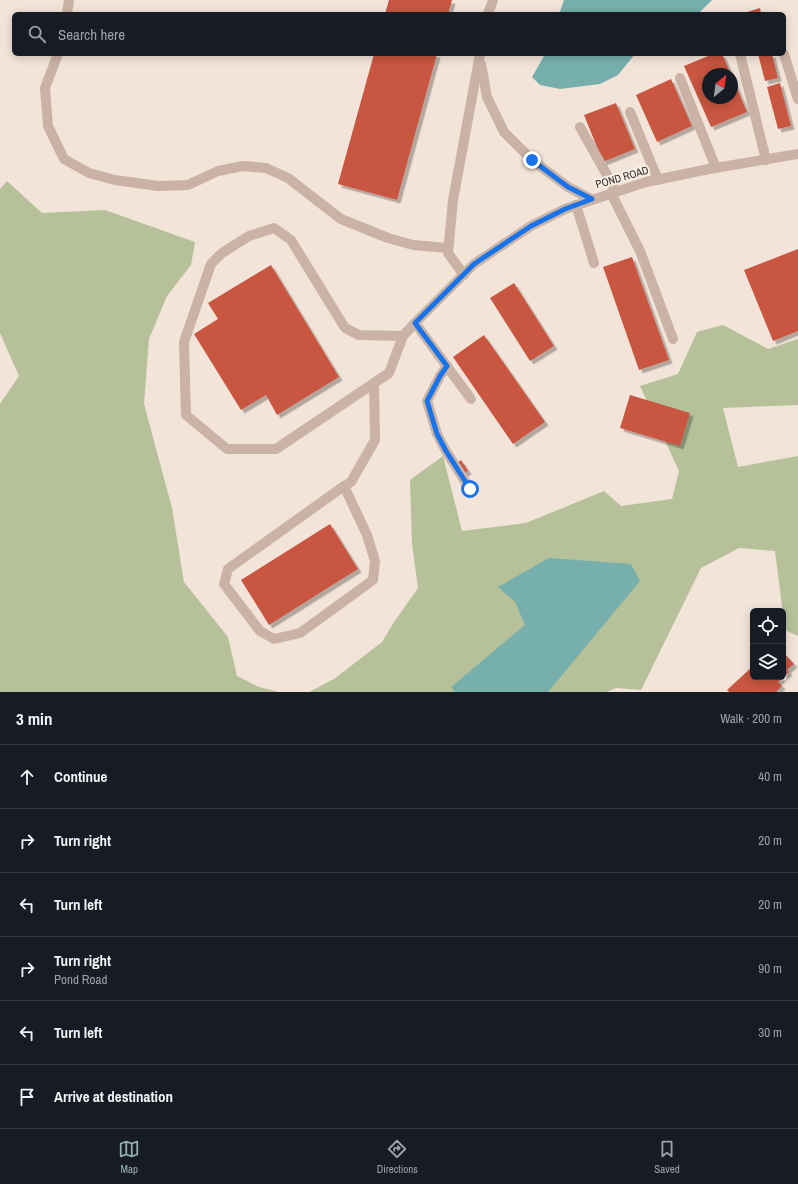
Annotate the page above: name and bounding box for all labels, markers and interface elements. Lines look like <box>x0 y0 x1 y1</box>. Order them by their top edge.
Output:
search box <box>12 12 786 56</box>
icon: search <box>26 23 48 45</box>
text: Search here <box>58 24 125 45</box>
north arrow <box>702 68 738 104</box>
route end <box>523 151 541 169</box>
street label: POND ROAD <box>594 163 650 191</box>
route start <box>461 480 479 498</box>
map controls <box>750 608 786 680</box>
button: locate <box>750 608 786 644</box>
button: layers <box>750 644 786 680</box>
text: 3 min <box>16 707 52 730</box>
text: Walk · 200 m <box>720 710 782 727</box>
icon: ahead <box>16 766 38 788</box>
text: Continue <box>54 766 107 787</box>
text: 40 m <box>758 768 782 785</box>
icon: right <box>16 830 38 852</box>
text: Turn right <box>54 830 111 851</box>
text: 20 m <box>758 832 782 849</box>
icon: left <box>16 894 38 916</box>
text: Turn left <box>54 894 102 915</box>
text: 20 m <box>758 896 782 913</box>
text: Turn right <box>54 950 111 971</box>
icon: right <box>16 958 38 980</box>
text: 90 m <box>758 960 782 977</box>
text: Pond Road <box>54 971 107 988</box>
icon: left <box>16 1022 38 1044</box>
text: Turn left <box>54 1022 102 1043</box>
text: 30 m <box>758 1024 782 1041</box>
icon: arrive <box>16 1086 38 1108</box>
text: Arrive at destination <box>54 1086 173 1107</box>
tab: Map <box>118 1138 140 1176</box>
tab: Directions <box>377 1138 418 1176</box>
tab: Saved <box>654 1138 680 1176</box>

